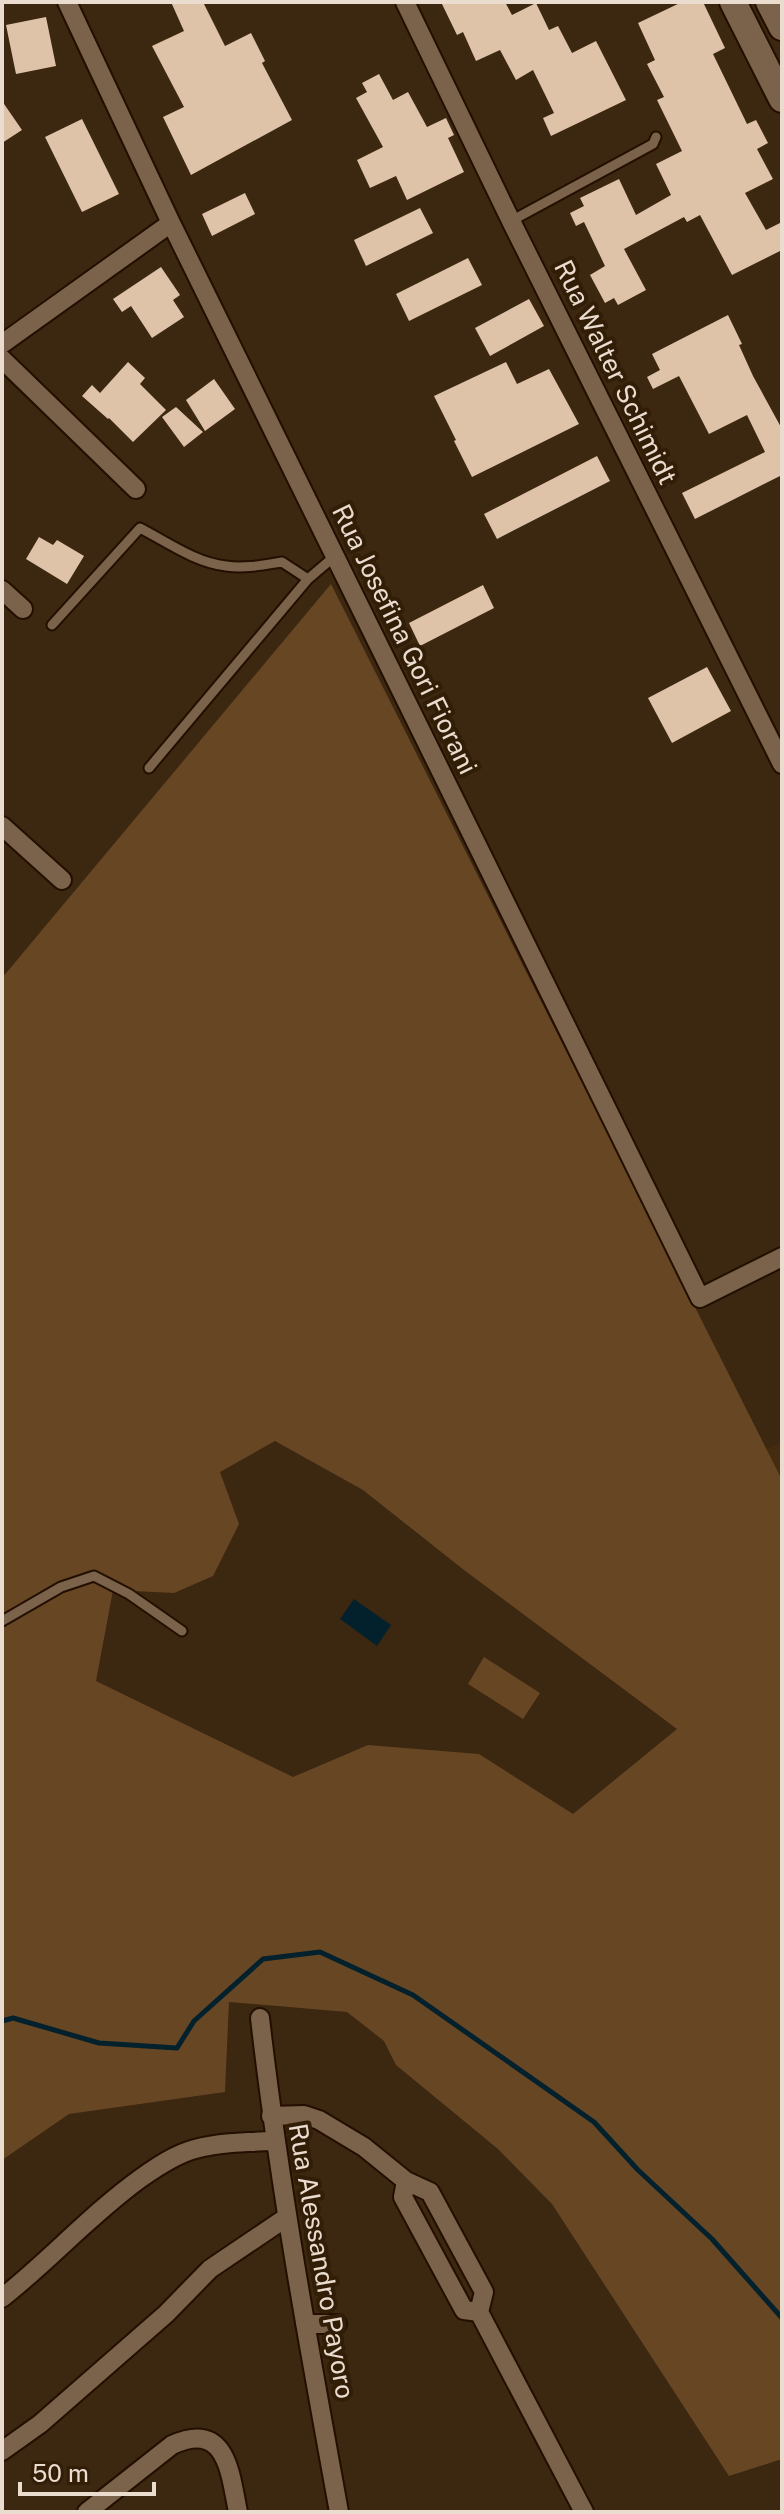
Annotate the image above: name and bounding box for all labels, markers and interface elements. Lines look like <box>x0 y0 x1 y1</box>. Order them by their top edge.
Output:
street label: Rua Walter Schimidt <box>548 255 684 489</box>
street label: Rua Josefina Gori Fiorani <box>326 499 484 779</box>
street label: Rua Alessandro Payoro <box>283 2121 361 2401</box>
scale bar <box>20 2446 154 2496</box>
text: 50 m <box>32 2459 89 2487</box>

